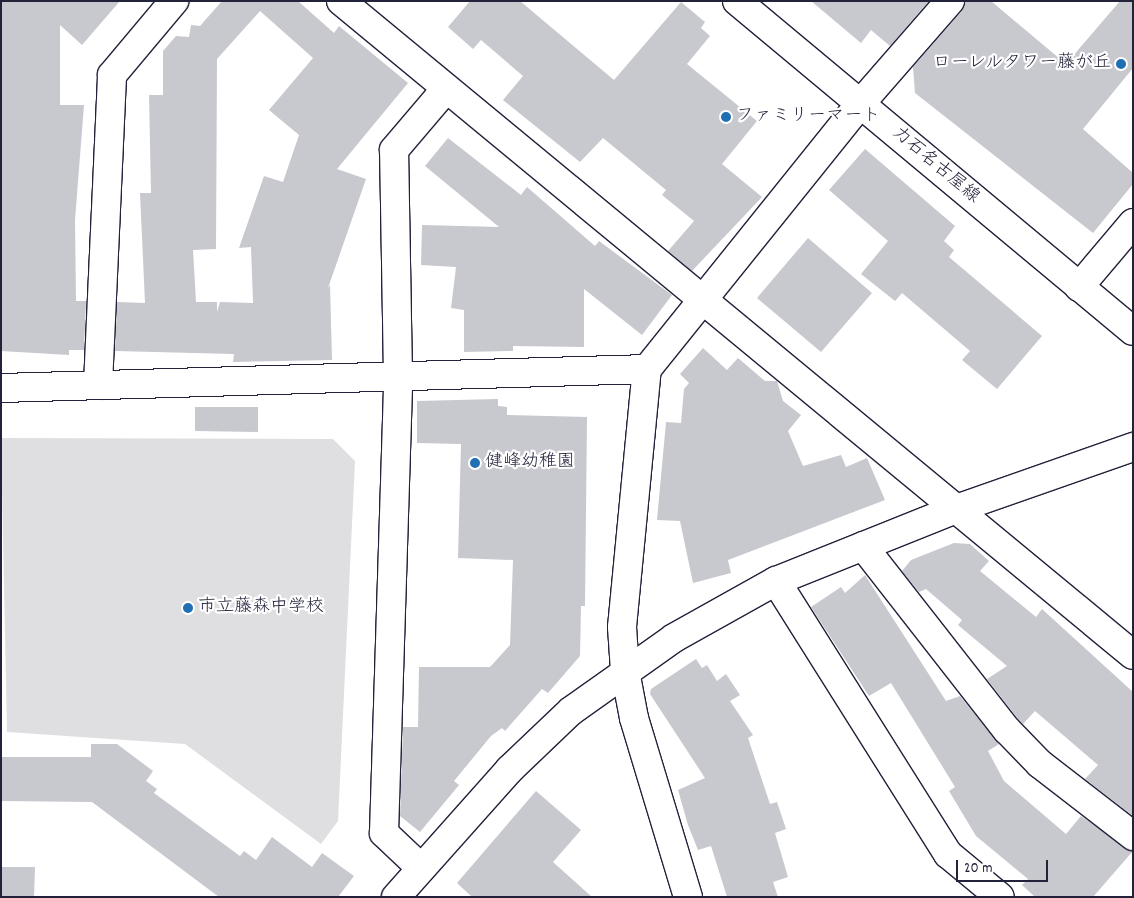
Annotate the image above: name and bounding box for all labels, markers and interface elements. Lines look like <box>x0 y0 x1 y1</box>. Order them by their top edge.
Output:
place label: ローレルタワー藤が丘 <box>931 53 1111 75</box>
marker: ローレルタワー藤が丘 <box>1115 58 1127 70</box>
place label: ファミリーマート <box>736 106 880 128</box>
marker: ファミリーマート <box>720 111 732 123</box>
street label: 力石名古屋線 <box>887 123 983 209</box>
place label: 健峰幼稚園 <box>485 452 575 474</box>
marker: 健峰幼稚園 <box>469 457 481 469</box>
place label: 市立藤森中学校 <box>198 597 324 619</box>
marker: 市立藤森中学校 <box>182 602 194 614</box>
scale bar <box>959 850 1052 882</box>
text: 20 m <box>964 858 992 880</box>

